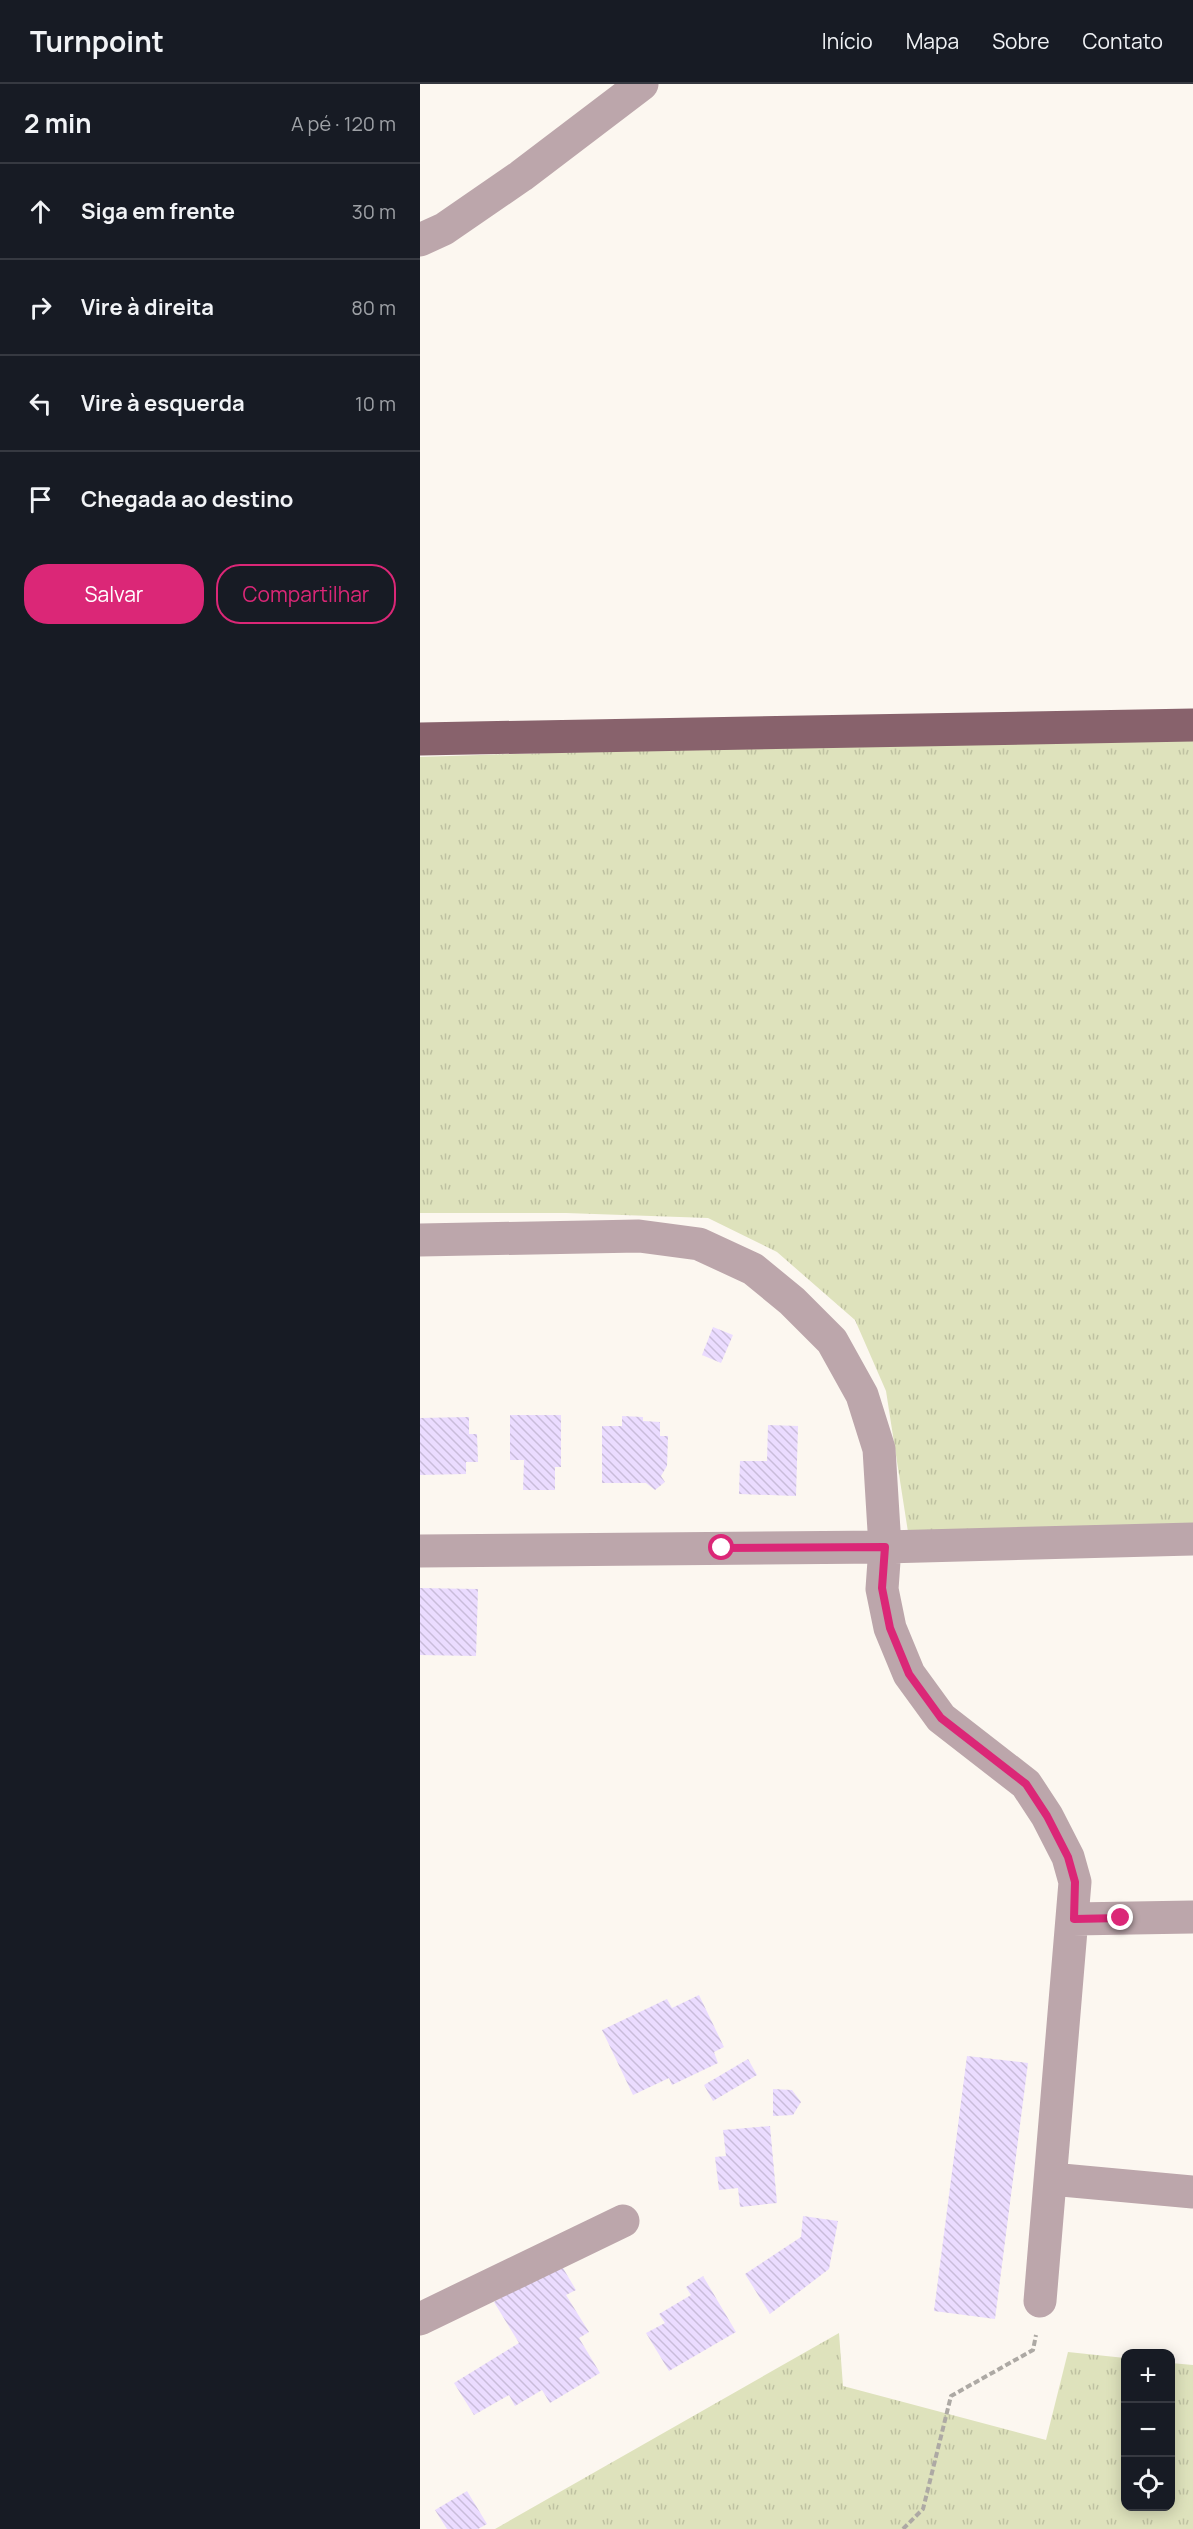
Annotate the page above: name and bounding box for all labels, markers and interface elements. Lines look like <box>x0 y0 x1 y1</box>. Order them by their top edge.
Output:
text: Turnpoint <box>30 22 164 60</box>
text: Início <box>822 27 873 55</box>
text: Mapa <box>906 27 959 55</box>
text: Sobre <box>992 27 1050 55</box>
text: Contato <box>1083 27 1163 55</box>
text: 2 min <box>24 105 92 141</box>
text: A pé · 120 m <box>291 110 396 137</box>
icon: ahead <box>24 195 57 228</box>
text: Siga em frente <box>81 196 235 226</box>
text: 30 m <box>352 198 396 225</box>
icon: right <box>24 291 57 324</box>
text: Vire à direita <box>81 292 214 322</box>
text: 80 m <box>351 294 396 321</box>
icon: left <box>24 387 57 420</box>
text: Vire à esquerda <box>81 388 245 418</box>
text: 10 m <box>355 390 396 417</box>
icon: arrive <box>24 483 57 516</box>
text: Chegada ao destino <box>81 484 293 514</box>
button: Salvar <box>24 564 204 624</box>
button: Compartilhar <box>216 564 396 624</box>
route start <box>708 1534 734 1560</box>
route end <box>1107 1904 1133 1930</box>
map controls <box>1121 2349 1175 2511</box>
button: + <box>1121 2349 1175 2403</box>
button: − <box>1121 2403 1175 2457</box>
button: locate <box>1121 2457 1175 2511</box>

